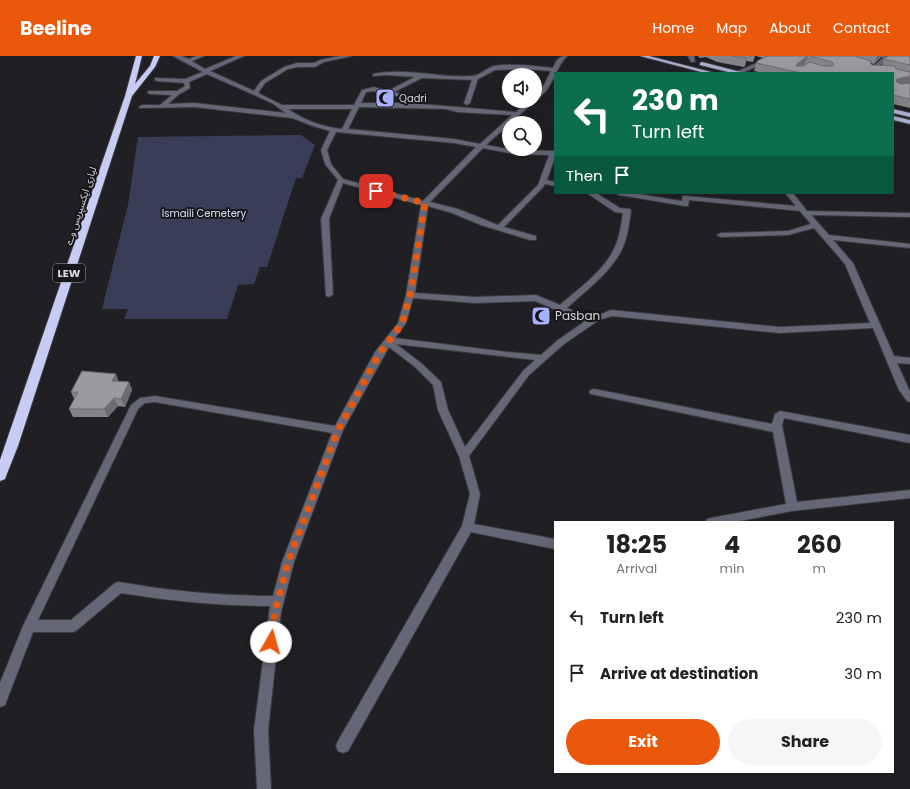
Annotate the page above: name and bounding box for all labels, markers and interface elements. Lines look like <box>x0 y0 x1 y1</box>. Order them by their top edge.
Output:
text: Beeline <box>20 15 92 42</box>
text: Home <box>652 18 694 38</box>
text: Map <box>716 18 747 38</box>
text: About <box>769 18 811 38</box>
text: Contact <box>833 18 890 38</box>
map controls <box>502 68 542 156</box>
button: sound <box>502 68 542 108</box>
text: 230 m <box>632 81 719 120</box>
mosque icon: Qadri <box>374 87 396 109</box>
icon: left <box>566 88 618 140</box>
place label: Qadri <box>399 91 427 106</box>
button: search <box>502 116 542 156</box>
text: Turn left <box>632 119 704 144</box>
icon: arrive <box>611 164 633 186</box>
street label: لیاری ایکسپریس وے <box>61 165 100 247</box>
text: Then <box>566 165 603 186</box>
pin <box>359 174 393 208</box>
icon: arrive <box>365 180 387 202</box>
park label: Ismaili Cemetery <box>162 206 247 221</box>
road number: LEW <box>53 264 85 282</box>
mosque icon: Pasban <box>530 305 552 327</box>
place label: Pasban <box>555 307 600 324</box>
text: 18:25 <box>606 528 667 561</box>
text: 4 <box>724 528 740 561</box>
text: 260 <box>797 528 842 561</box>
text: Arrival <box>616 559 657 578</box>
text: min <box>720 559 744 578</box>
text: m <box>813 559 826 578</box>
icon: left <box>566 606 588 628</box>
text: Turn left <box>600 607 664 628</box>
text: 230 m <box>836 607 882 628</box>
position arrow <box>250 621 292 663</box>
icon: arrive <box>566 662 588 684</box>
text: Arrive at destination <box>600 663 758 684</box>
text: 30 m <box>844 663 882 684</box>
button: Exit <box>566 719 720 765</box>
button: Share <box>728 719 882 765</box>

